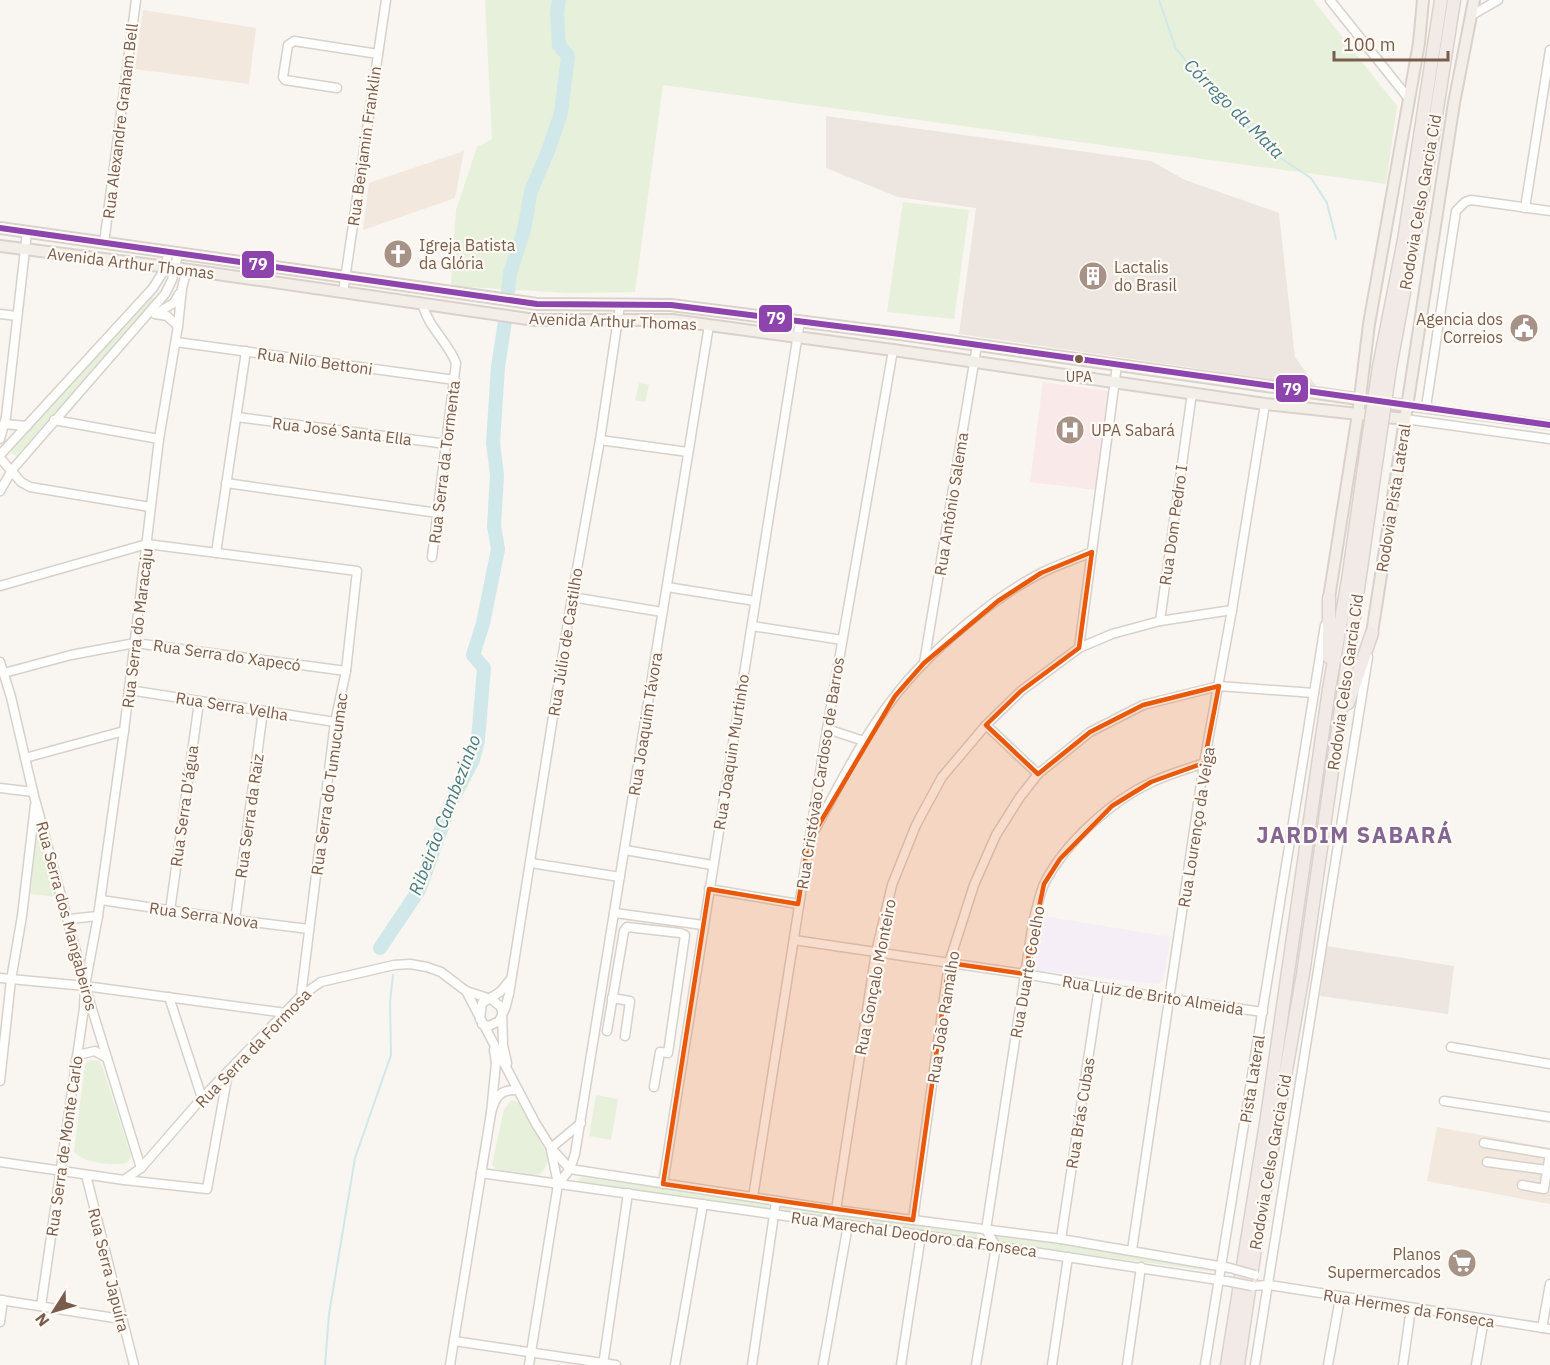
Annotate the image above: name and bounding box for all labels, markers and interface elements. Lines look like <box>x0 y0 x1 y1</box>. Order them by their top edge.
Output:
street label: Rua Alexandre Graham Bell <box>98 22 142 220</box>
scale bar <box>1334 24 1448 62</box>
text: 100 m <box>1343 33 1395 56</box>
water label: Córrego da Mata <box>1179 54 1289 164</box>
street label: Rua Benjamin Franklin <box>343 65 385 227</box>
street label: Rodovia Celso Garcia Cid <box>1395 113 1445 291</box>
place label: Igreja Batista da Glória <box>419 235 516 273</box>
church icon: Igreja Batista da Glória <box>382 238 414 270</box>
street label: Avenida Arthur Thomas <box>46 243 216 283</box>
line badge: 79 <box>241 250 275 279</box>
text: 79 <box>248 254 268 274</box>
place label: Lactalis do Brasil <box>1114 257 1177 295</box>
building icon: Lactalis do Brasil <box>1077 260 1109 292</box>
line badge: 79 <box>758 304 793 333</box>
street label: Avenida Arthur Thomas <box>529 308 697 334</box>
text: 79 <box>766 308 786 328</box>
place label: Agencia dos Correios <box>1416 309 1503 347</box>
public building icon: Agencia dos Correios <box>1508 312 1540 344</box>
street label: Rua Nilo Bettoni <box>256 343 374 379</box>
marker: UPA <box>1073 353 1085 365</box>
place label: UPA <box>1066 368 1092 386</box>
line badge: 79 <box>1275 374 1309 403</box>
street label: Rua Serra da Tormenta <box>424 379 464 545</box>
text: 79 <box>1282 379 1302 399</box>
street label: Rua José Santa Ella <box>271 413 413 450</box>
hospital icon: UPA Sabará <box>1054 414 1086 446</box>
place label: UPA Sabará <box>1091 420 1175 440</box>
street label: Rodovia Pista Lateral <box>1371 422 1415 574</box>
street label: Rua Antônio Salema <box>930 430 972 577</box>
street label: Rua Dom Pedro I <box>1155 463 1191 587</box>
street label: Rua Serra do Maracaju <box>117 547 157 709</box>
street label: Rua Júlio de Castilho <box>543 566 587 718</box>
street label: Rodovia Celso Garcia Cid <box>1323 593 1367 771</box>
street label: Rua Serra do Xapecó <box>152 635 302 675</box>
street label: Rua Joaquim Távora <box>624 650 666 797</box>
street label: Rua Cristóvão Cardoso de Barros <box>792 655 848 891</box>
street label: Rua Joaquin Murtinho <box>709 673 753 831</box>
street label: Rua Serra Velha <box>174 687 290 725</box>
street label: Rua Serra do Tumucumac <box>306 692 352 876</box>
water label: Ribeirão Cambezinho <box>403 731 486 898</box>
street label: Rua Serra D'água <box>166 743 203 868</box>
street label: Rua Lourenço da Veiga <box>1173 745 1219 909</box>
street label: Rua Serra da Raiz <box>230 753 268 879</box>
street label: Rua Serra dos Mangabeiros <box>32 819 102 1013</box>
district label: JARDIM SABARÁ <box>1256 820 1454 849</box>
street label: Rua Serra Nova <box>148 897 260 933</box>
street label: Rua Gonçalo Monteiro <box>850 897 900 1057</box>
street label: Rua Duarte Coelho <box>1006 904 1049 1040</box>
street label: Rua João Ramalho <box>923 949 963 1085</box>
street label: Rua Luiz de Brito Almeida <box>1061 971 1246 1019</box>
street label: Rua Serra da Formosa <box>191 984 315 1112</box>
street label: Pista Lateral <box>1235 1034 1269 1124</box>
street label: Rua Serra de Monte Carlo <box>41 1054 87 1238</box>
street label: Rua Brás Cubas <box>1061 1056 1099 1170</box>
street label: Rodovia Celso Garcia Cid <box>1245 1073 1295 1251</box>
street label: Rua Serra Japuíra <box>84 1206 134 1335</box>
street label: Rua Marechal Deodoro da Fonseca <box>790 1207 1039 1261</box>
place label: Planos Supermercados <box>1328 1244 1441 1282</box>
supermarket icon: Planos Supermercados <box>1446 1247 1478 1279</box>
north arrow <box>24 1281 84 1341</box>
street label: Rua Hermes da Fonseca <box>1322 1285 1497 1332</box>
text: N <box>31 1309 53 1331</box>

